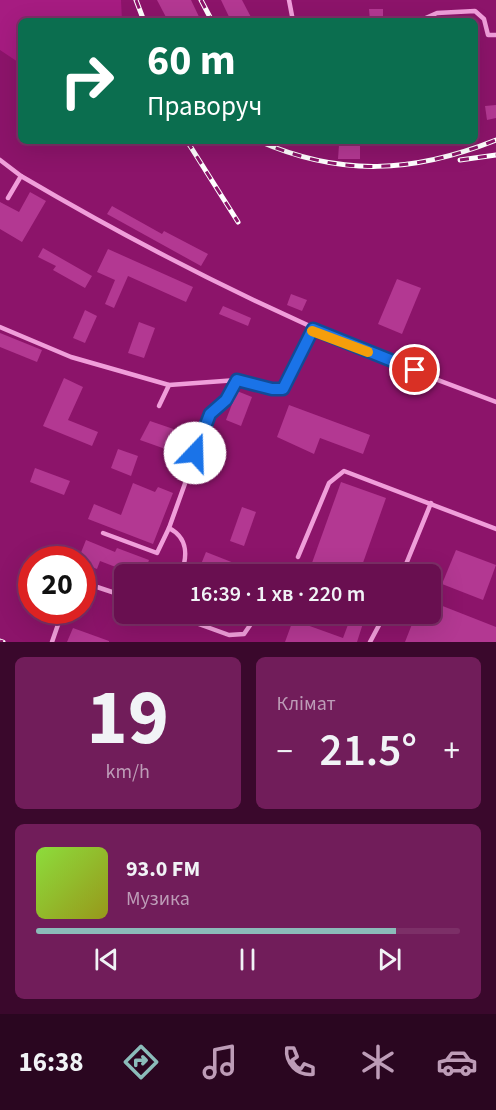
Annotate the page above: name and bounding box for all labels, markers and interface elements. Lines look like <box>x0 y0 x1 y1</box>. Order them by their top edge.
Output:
text: 60 m <box>147 31 236 91</box>
icon: right <box>48 42 126 120</box>
text: Праворуч <box>147 87 262 126</box>
pin <box>389 344 440 395</box>
icon: arrive <box>398 353 431 386</box>
position arrow <box>163 421 227 485</box>
speed limit sign: 20 <box>18 546 96 624</box>
text: 16:39 · 1 хв · 220 m <box>190 578 365 610</box>
text: 19 <box>87 663 169 774</box>
text: Клімат <box>277 690 336 718</box>
text: 21.5° <box>320 719 417 783</box>
text: − <box>277 728 293 775</box>
text: + <box>444 728 460 775</box>
text: km/h <box>106 758 150 786</box>
text: 93.0 FM <box>126 853 200 885</box>
text: Музика <box>126 885 190 913</box>
icon: previous <box>90 943 123 976</box>
icon: pause <box>231 943 264 976</box>
icon: next <box>373 943 406 976</box>
icon: directions <box>120 1041 162 1083</box>
icon: music <box>199 1041 241 1083</box>
icon: phone <box>278 1041 320 1083</box>
icon: climate <box>357 1041 399 1083</box>
icon: car <box>436 1041 478 1083</box>
text: 16:38 <box>18 1043 84 1082</box>

